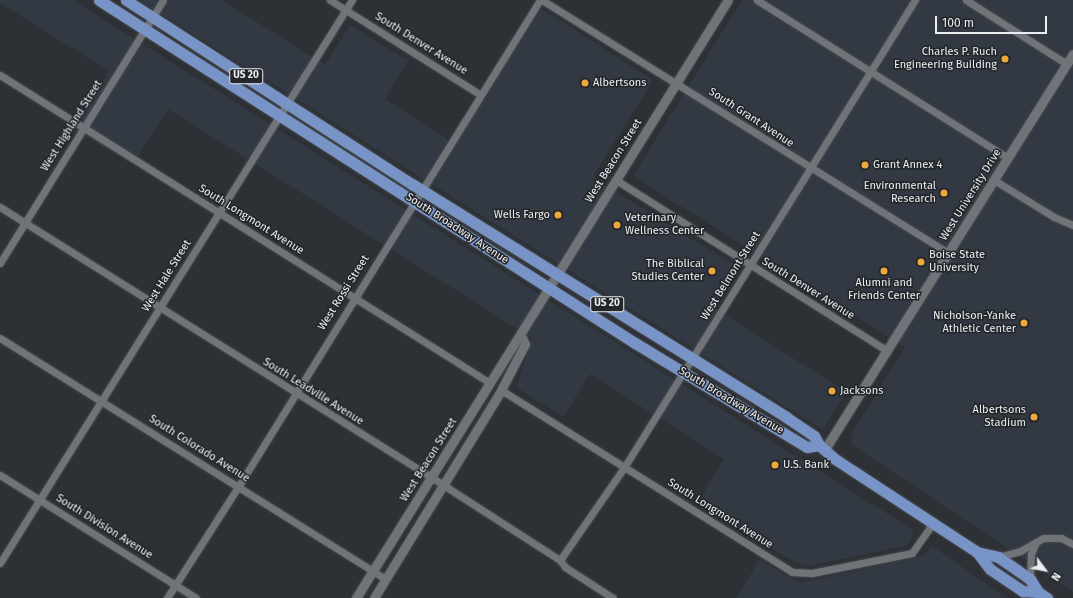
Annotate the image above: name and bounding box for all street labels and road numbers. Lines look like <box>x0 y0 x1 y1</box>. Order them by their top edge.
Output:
street label: South Denver Avenue <box>372 10 470 78</box>
road number: US 20 <box>229 68 263 84</box>
street label: West Highland Street <box>39 78 105 174</box>
street label: South Grant Avenue <box>706 86 796 150</box>
street label: West Beacon Street <box>583 117 645 205</box>
street label: West University Drive <box>937 147 1005 243</box>
street label: South Longmont Avenue <box>196 182 306 258</box>
street label: South Broadway Avenue <box>403 191 511 267</box>
street label: West Belmont Street <box>698 229 764 323</box>
street label: West Hale Street <box>140 238 194 314</box>
street label: West Rossi Street <box>316 253 372 333</box>
street label: South Denver Avenue <box>759 255 857 323</box>
road number: US 20 <box>590 296 624 312</box>
street label: South Leadville Avenue <box>260 356 366 428</box>
street label: South Broadway Avenue <box>676 364 786 438</box>
street label: South Colorado Avenue <box>146 413 252 485</box>
street label: West Beacon Street <box>398 416 460 504</box>
street label: South Longmont Avenue <box>665 476 775 552</box>
street label: South Division Avenue <box>53 492 155 562</box>

